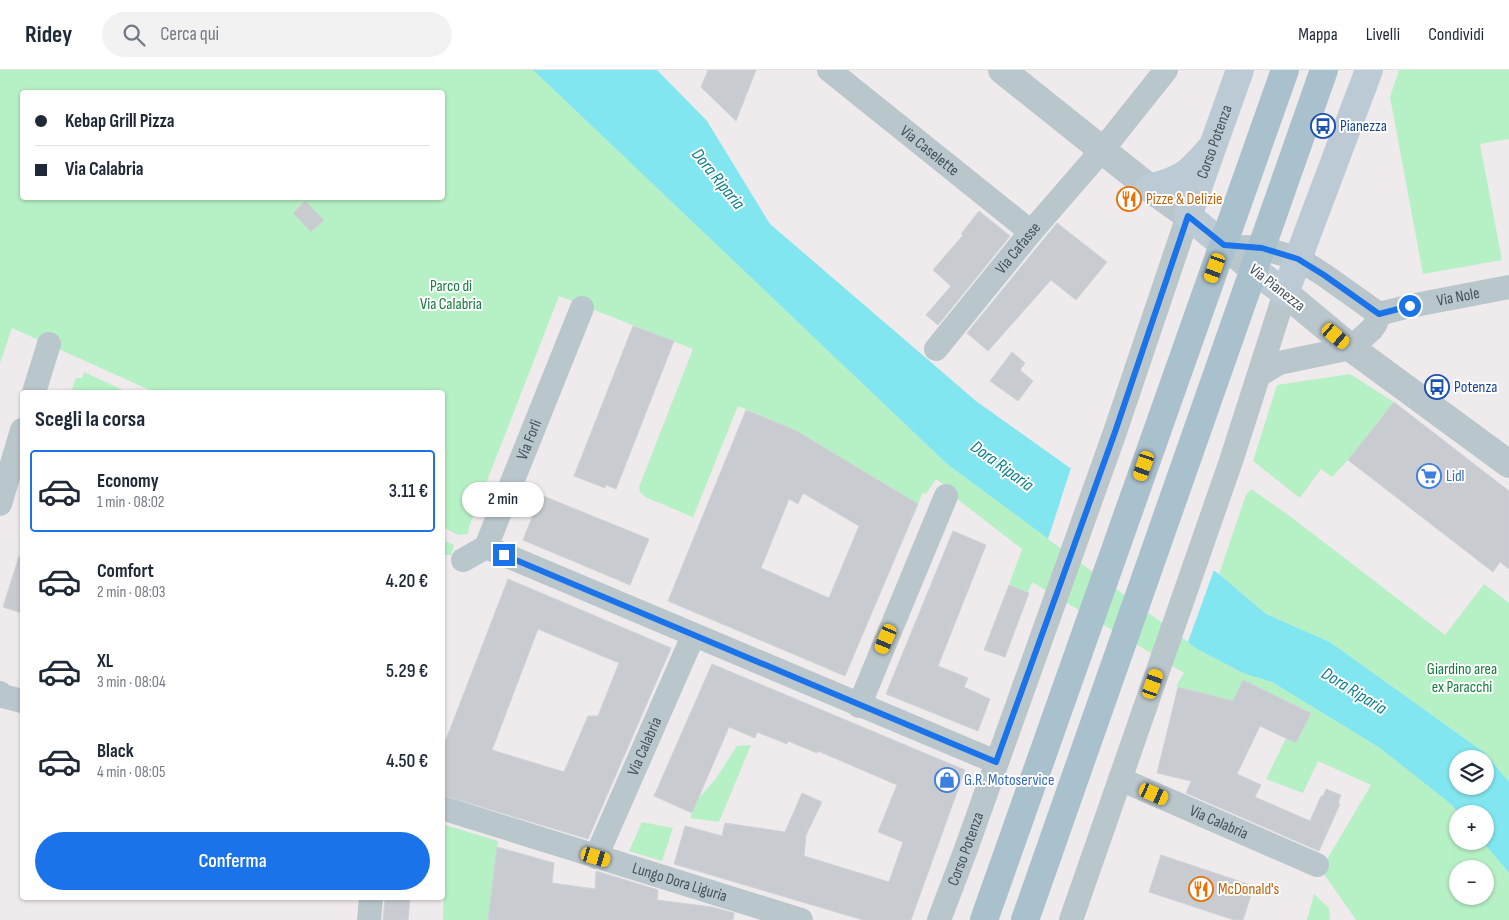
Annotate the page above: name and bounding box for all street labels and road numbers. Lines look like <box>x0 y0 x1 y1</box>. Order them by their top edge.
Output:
street label: Corso Potenza <box>1193 102 1236 181</box>
street label: Via Caselette <box>896 121 963 180</box>
street label: Via Cafasse <box>991 218 1045 278</box>
street label: Via Pianezza <box>1245 260 1309 316</box>
street label: Via Nole <box>1435 283 1481 310</box>
street label: Via Forlì <box>512 417 546 463</box>
street label: Via Calabria <box>623 714 666 778</box>
street label: Via Calabria <box>1187 801 1251 843</box>
street label: Corso Potenza <box>943 810 988 888</box>
street label: Lungo Dora Liguria <box>630 858 729 906</box>

